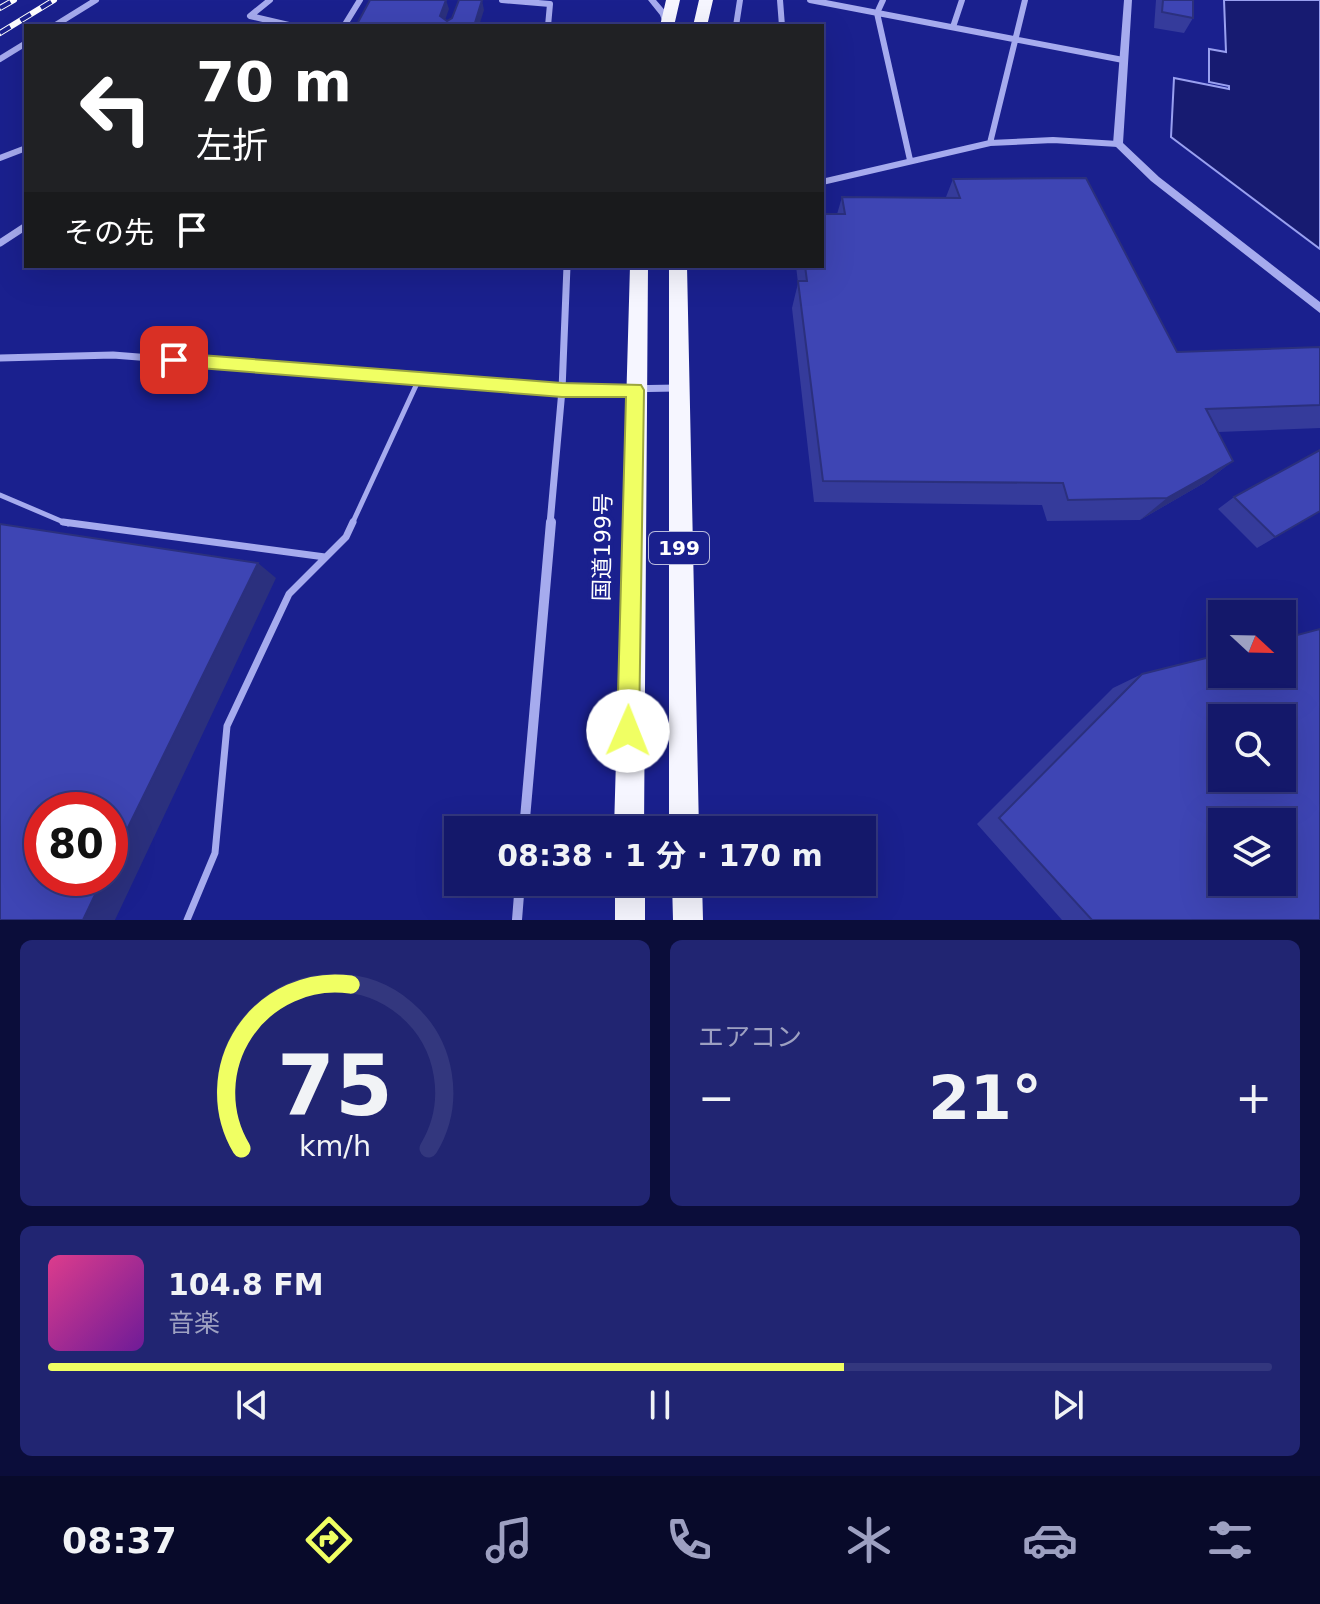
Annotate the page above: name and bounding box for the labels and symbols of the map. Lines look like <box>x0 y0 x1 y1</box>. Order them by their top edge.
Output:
pin <box>140 326 208 394</box>
street label: 国道199号 <box>589 493 616 601</box>
road number: 199 <box>649 532 709 564</box>
north arrow <box>1208 600 1296 688</box>
position arrow <box>586 689 670 773</box>
speed limit sign: 80 <box>24 792 128 896</box>

